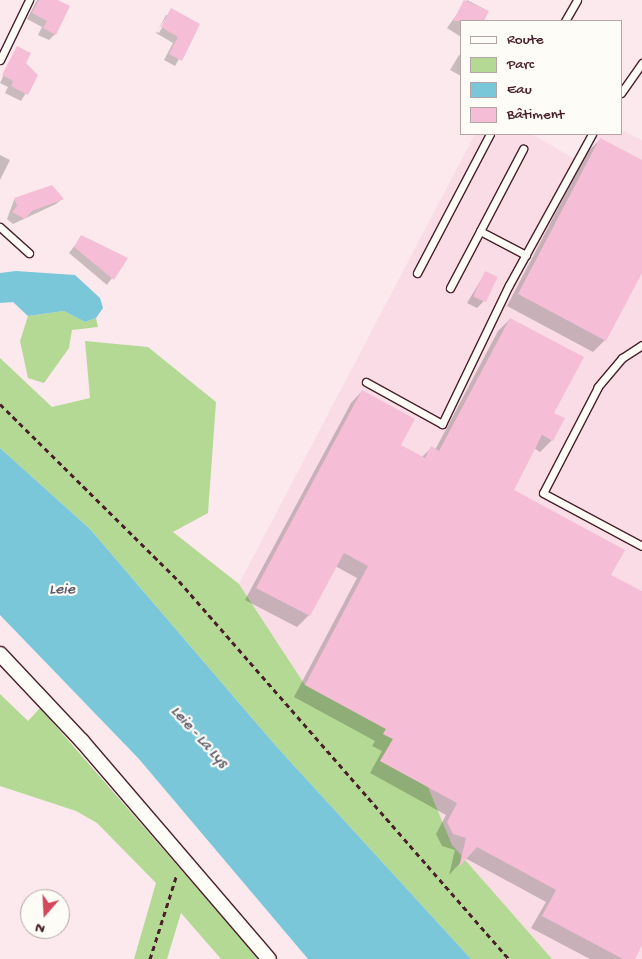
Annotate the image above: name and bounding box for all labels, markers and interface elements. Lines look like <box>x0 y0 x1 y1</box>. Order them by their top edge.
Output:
legend <box>460 20 622 135</box>
text: Route <box>507 31 544 49</box>
text: Parc <box>507 56 534 74</box>
text: Eau <box>507 81 532 99</box>
text: Bâtiment <box>507 106 564 124</box>
water label: Leie <box>49 581 75 601</box>
water label: Leie - La Lys <box>165 703 231 773</box>
north arrow <box>20 889 70 939</box>
text: N <box>33 918 47 937</box>

